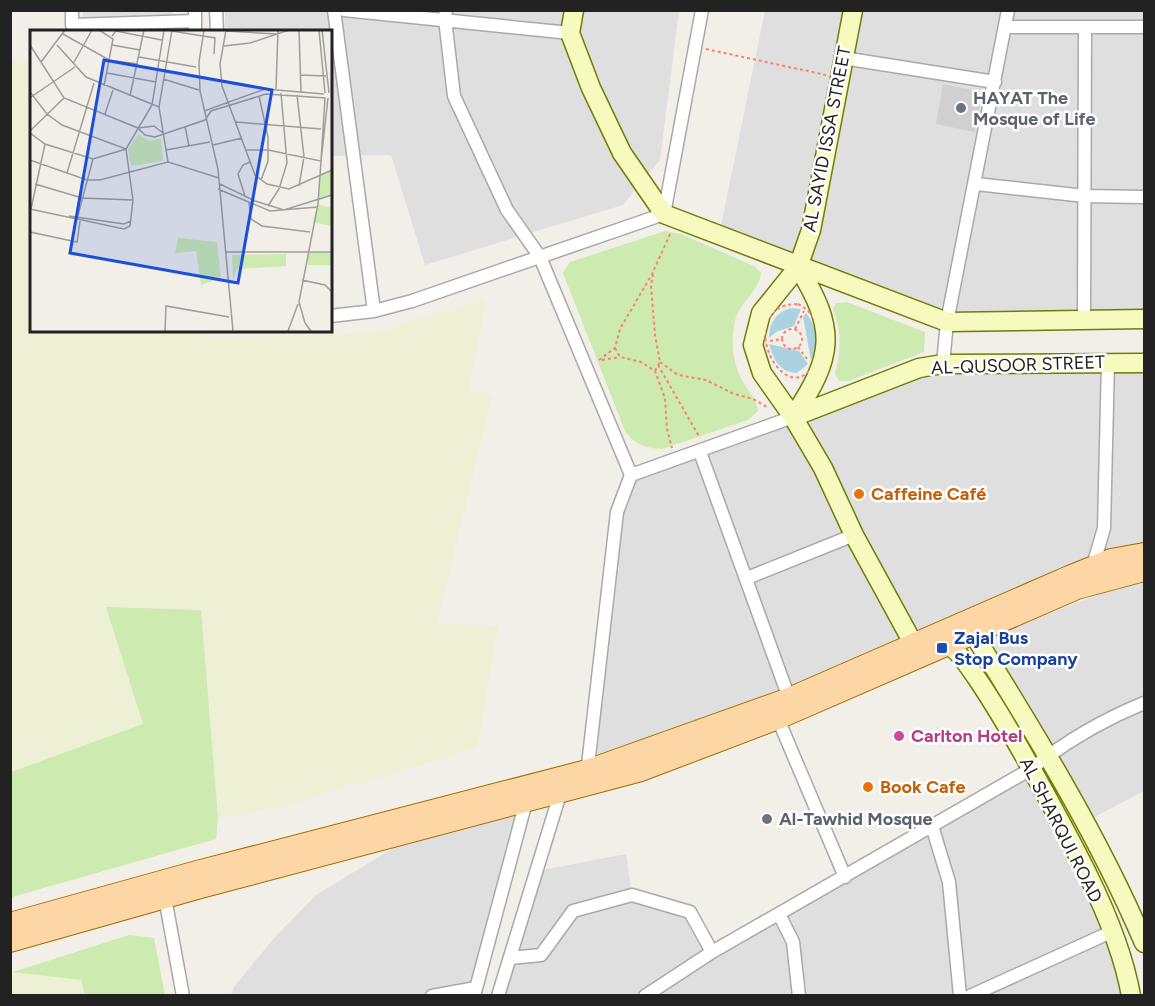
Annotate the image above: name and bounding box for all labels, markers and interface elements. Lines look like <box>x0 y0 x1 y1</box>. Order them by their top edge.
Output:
inset map <box>30 30 332 332</box>
street label: AL SAYID ISSA STREET <box>798 44 856 234</box>
place label: HAYAT The Mosque of Life <box>973 87 1095 130</box>
marker: HAYAT The Mosque of Life <box>954 101 968 115</box>
street label: AL-QUSOOR STREET <box>931 351 1105 379</box>
place label: Caffeine Café <box>871 483 986 505</box>
marker: Caffeine Café <box>852 487 866 501</box>
place label: Zajal Bus Stop Company <box>954 627 1078 670</box>
marker: Zajal Bus Stop Company <box>935 641 949 655</box>
place label: Carlton Hotel <box>911 725 1022 747</box>
marker: Carlton Hotel <box>892 729 906 743</box>
street label: AL SHARQUI ROAD <box>1015 754 1107 906</box>
place label: Book Cafe <box>880 776 965 798</box>
marker: Book Cafe <box>861 780 875 794</box>
place label: Al-Tawhid Mosque <box>779 808 932 830</box>
marker: Al-Tawhid Mosque <box>760 812 774 826</box>

